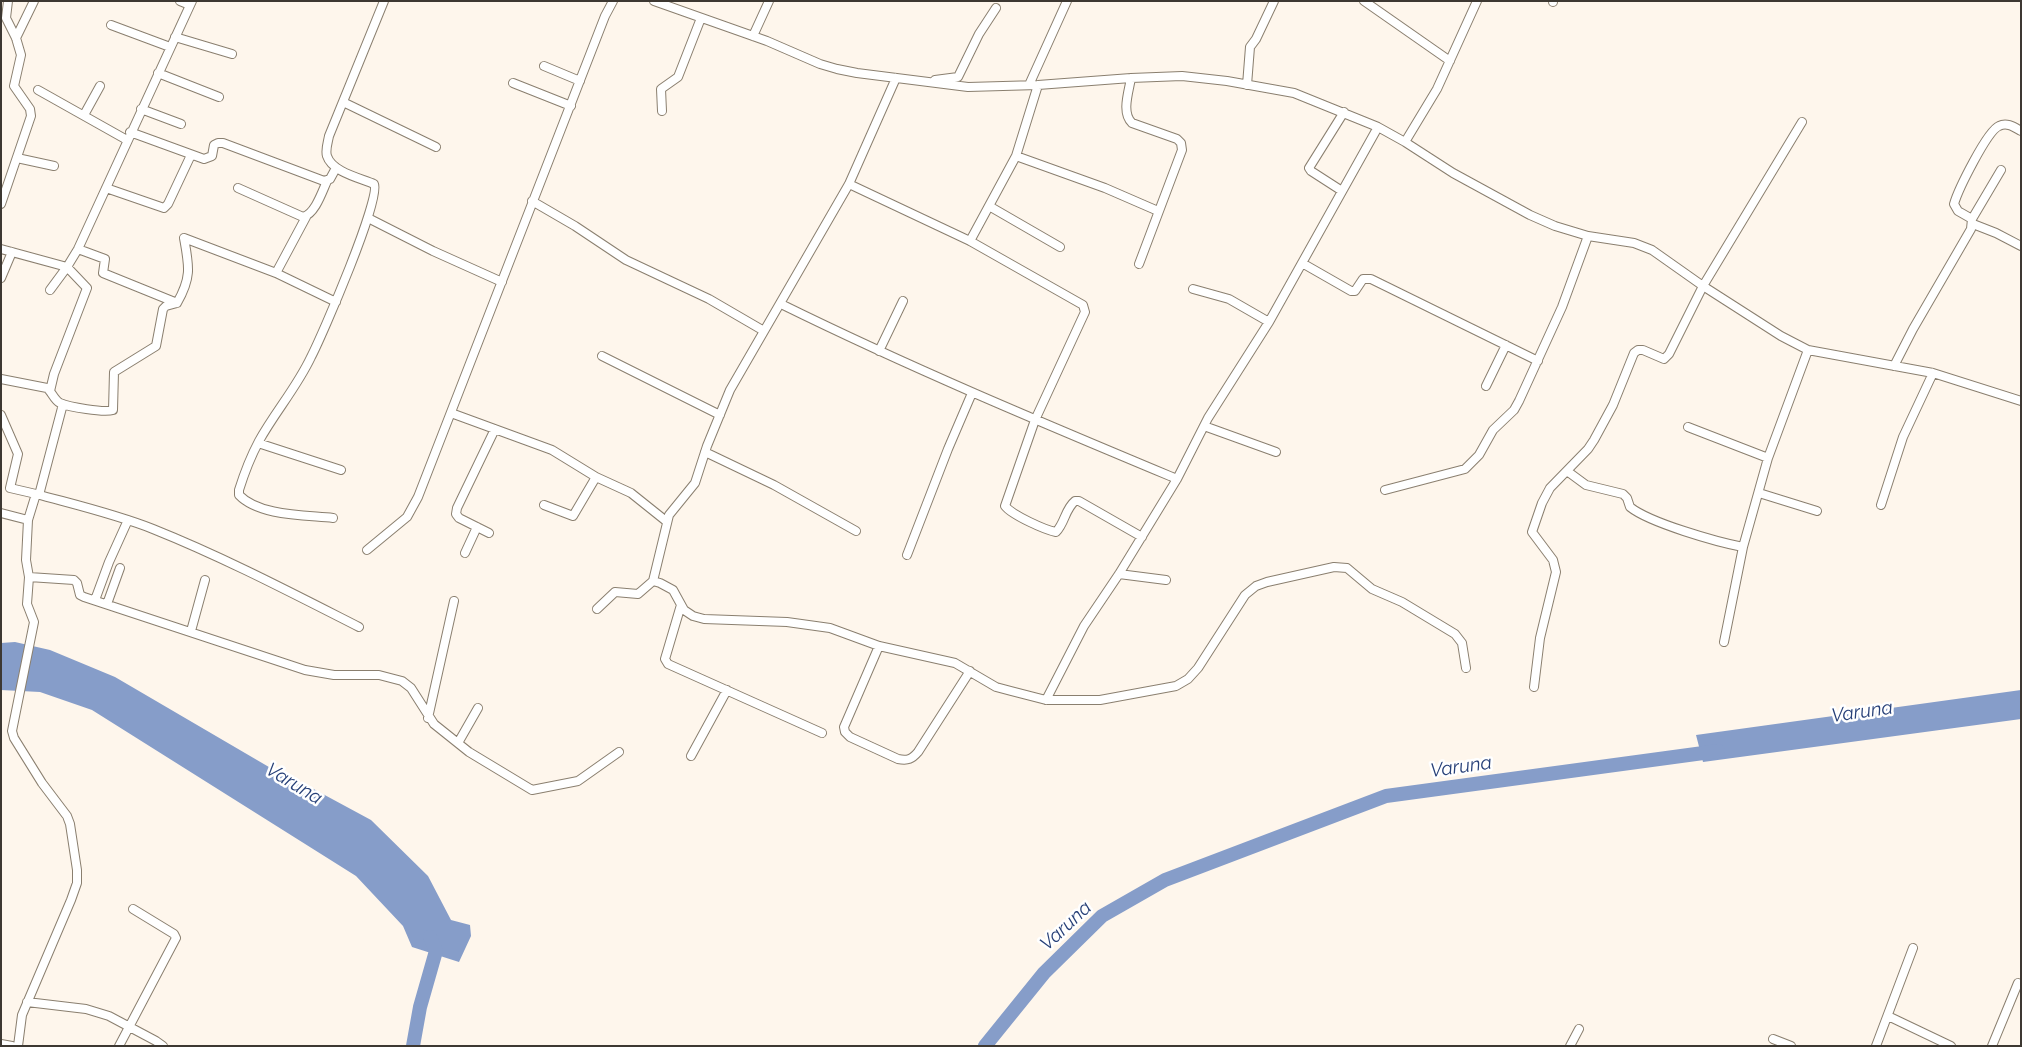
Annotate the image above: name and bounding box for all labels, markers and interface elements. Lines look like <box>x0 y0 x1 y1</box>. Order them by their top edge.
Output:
water label: Varuna <box>1830 696 1894 728</box>
water label: Varuna <box>1429 751 1493 783</box>
water label: Varuna <box>262 758 326 810</box>
water label: Varuna <box>1036 897 1096 955</box>

